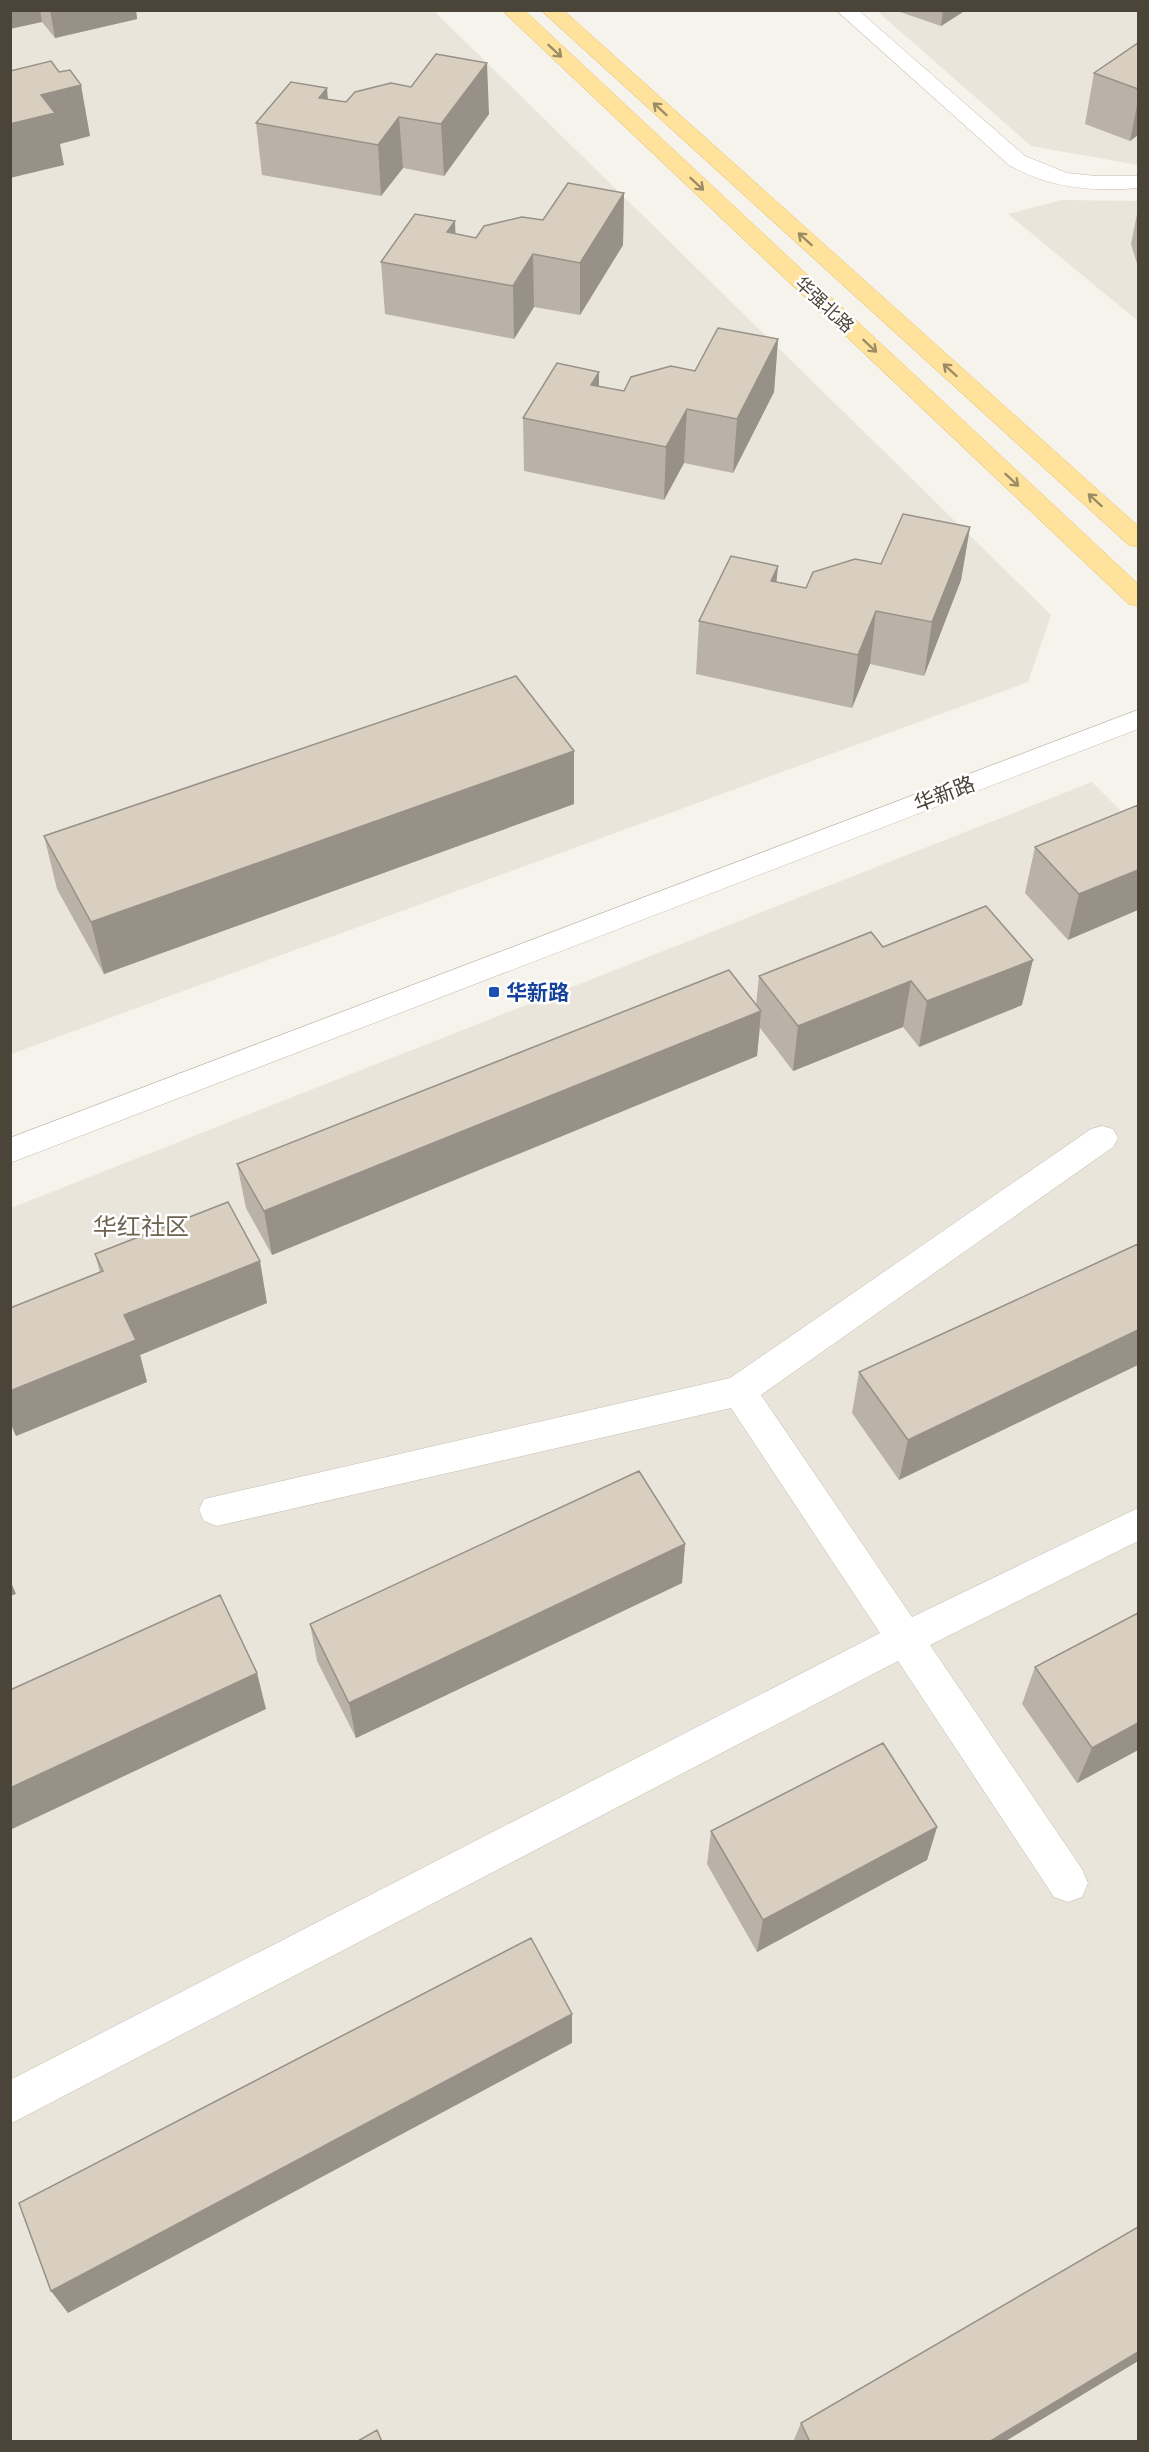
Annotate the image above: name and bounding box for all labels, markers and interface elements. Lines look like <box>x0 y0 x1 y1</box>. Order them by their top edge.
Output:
one-way arrow <box>547 43 562 57</box>
one-way arrow <box>653 102 668 116</box>
one-way arrow <box>689 177 704 191</box>
one-way arrow <box>798 232 813 246</box>
street label: 华强北路 <box>790 271 860 337</box>
one-way arrow <box>862 339 877 353</box>
one-way arrow <box>943 363 958 377</box>
one-way arrow <box>1004 472 1019 486</box>
one-way arrow <box>1088 493 1103 507</box>
street label: 华新路 <box>910 769 978 817</box>
place label: 华新路 <box>506 978 569 1006</box>
marker: 华新路 <box>487 985 501 999</box>
district label: 华红社区 <box>93 1209 189 1242</box>

